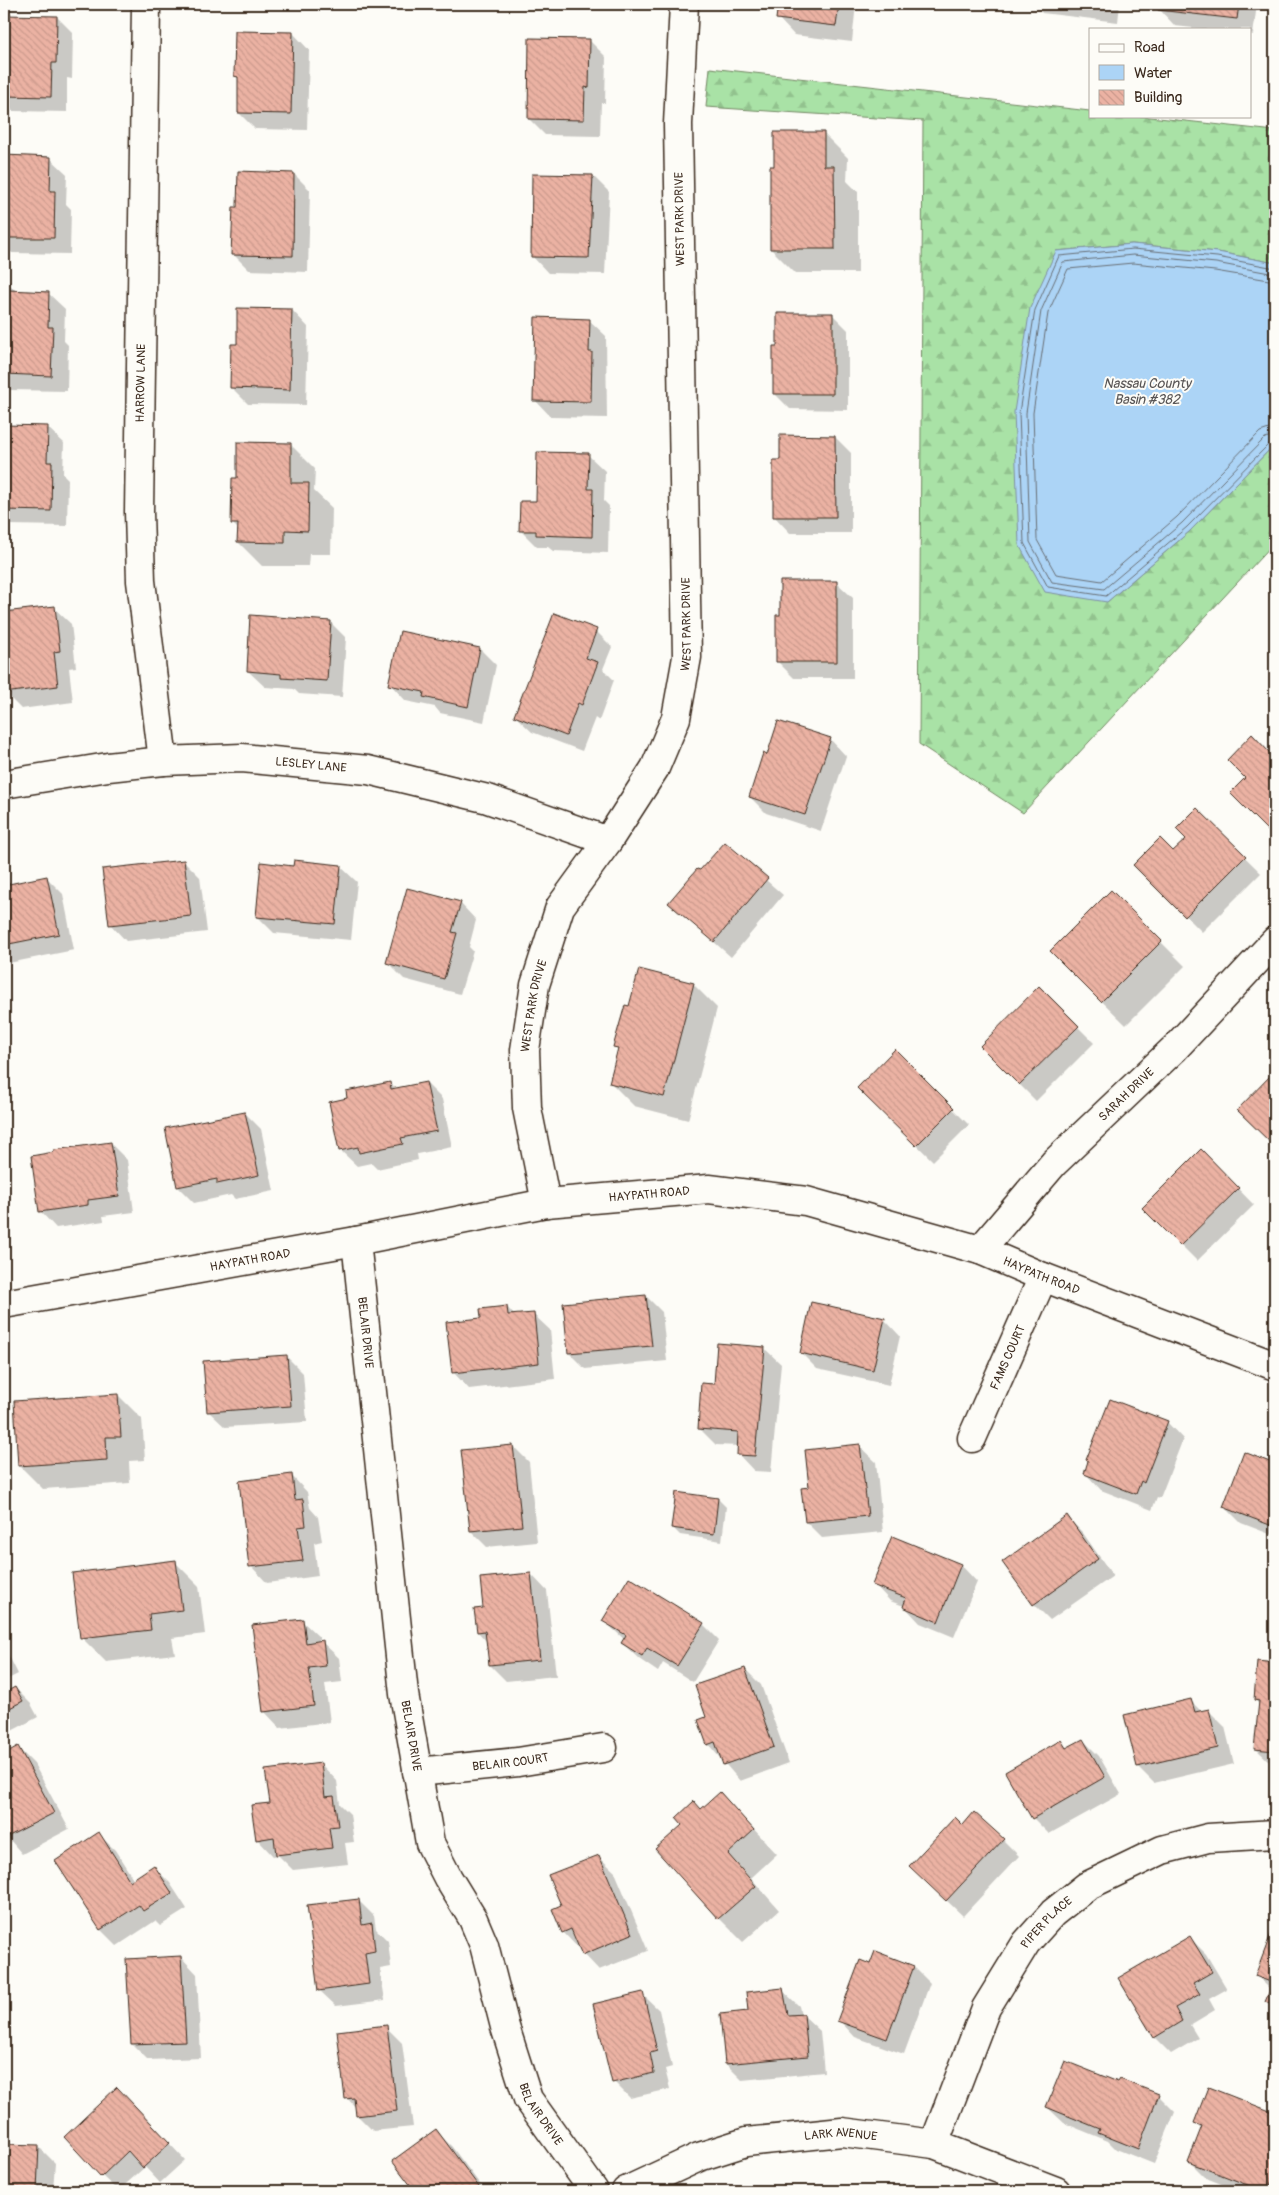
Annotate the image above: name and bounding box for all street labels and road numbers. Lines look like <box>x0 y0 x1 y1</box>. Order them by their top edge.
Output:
street label: WEST PARK DRIVE <box>672 172 688 266</box>
street label: HARROW LANE <box>133 344 149 422</box>
street label: WEST PARK DRIVE <box>677 577 695 672</box>
street label: LESLEY LANE <box>275 754 347 775</box>
street label: WEST PARK DRIVE <box>517 958 550 1053</box>
street label: SARAH DRIVE <box>1095 1064 1157 1124</box>
street label: HAYPATH ROAD <box>608 1183 691 1205</box>
street label: HAYPATH ROAD <box>209 1245 292 1275</box>
street label: HAYPATH ROAD <box>1001 1253 1082 1298</box>
street label: BELAIR DRIVE <box>354 1296 377 1369</box>
street label: FAMS COURT <box>987 1322 1029 1392</box>
street label: BELAIR DRIVE <box>398 1699 425 1773</box>
street label: BELAIR COURT <box>472 1750 550 1774</box>
street label: PIPER PLACE <box>1017 1893 1075 1951</box>
street label: BELAIR DRIVE <box>516 2081 566 2148</box>
street label: LARK AVENUE <box>803 2124 878 2144</box>

